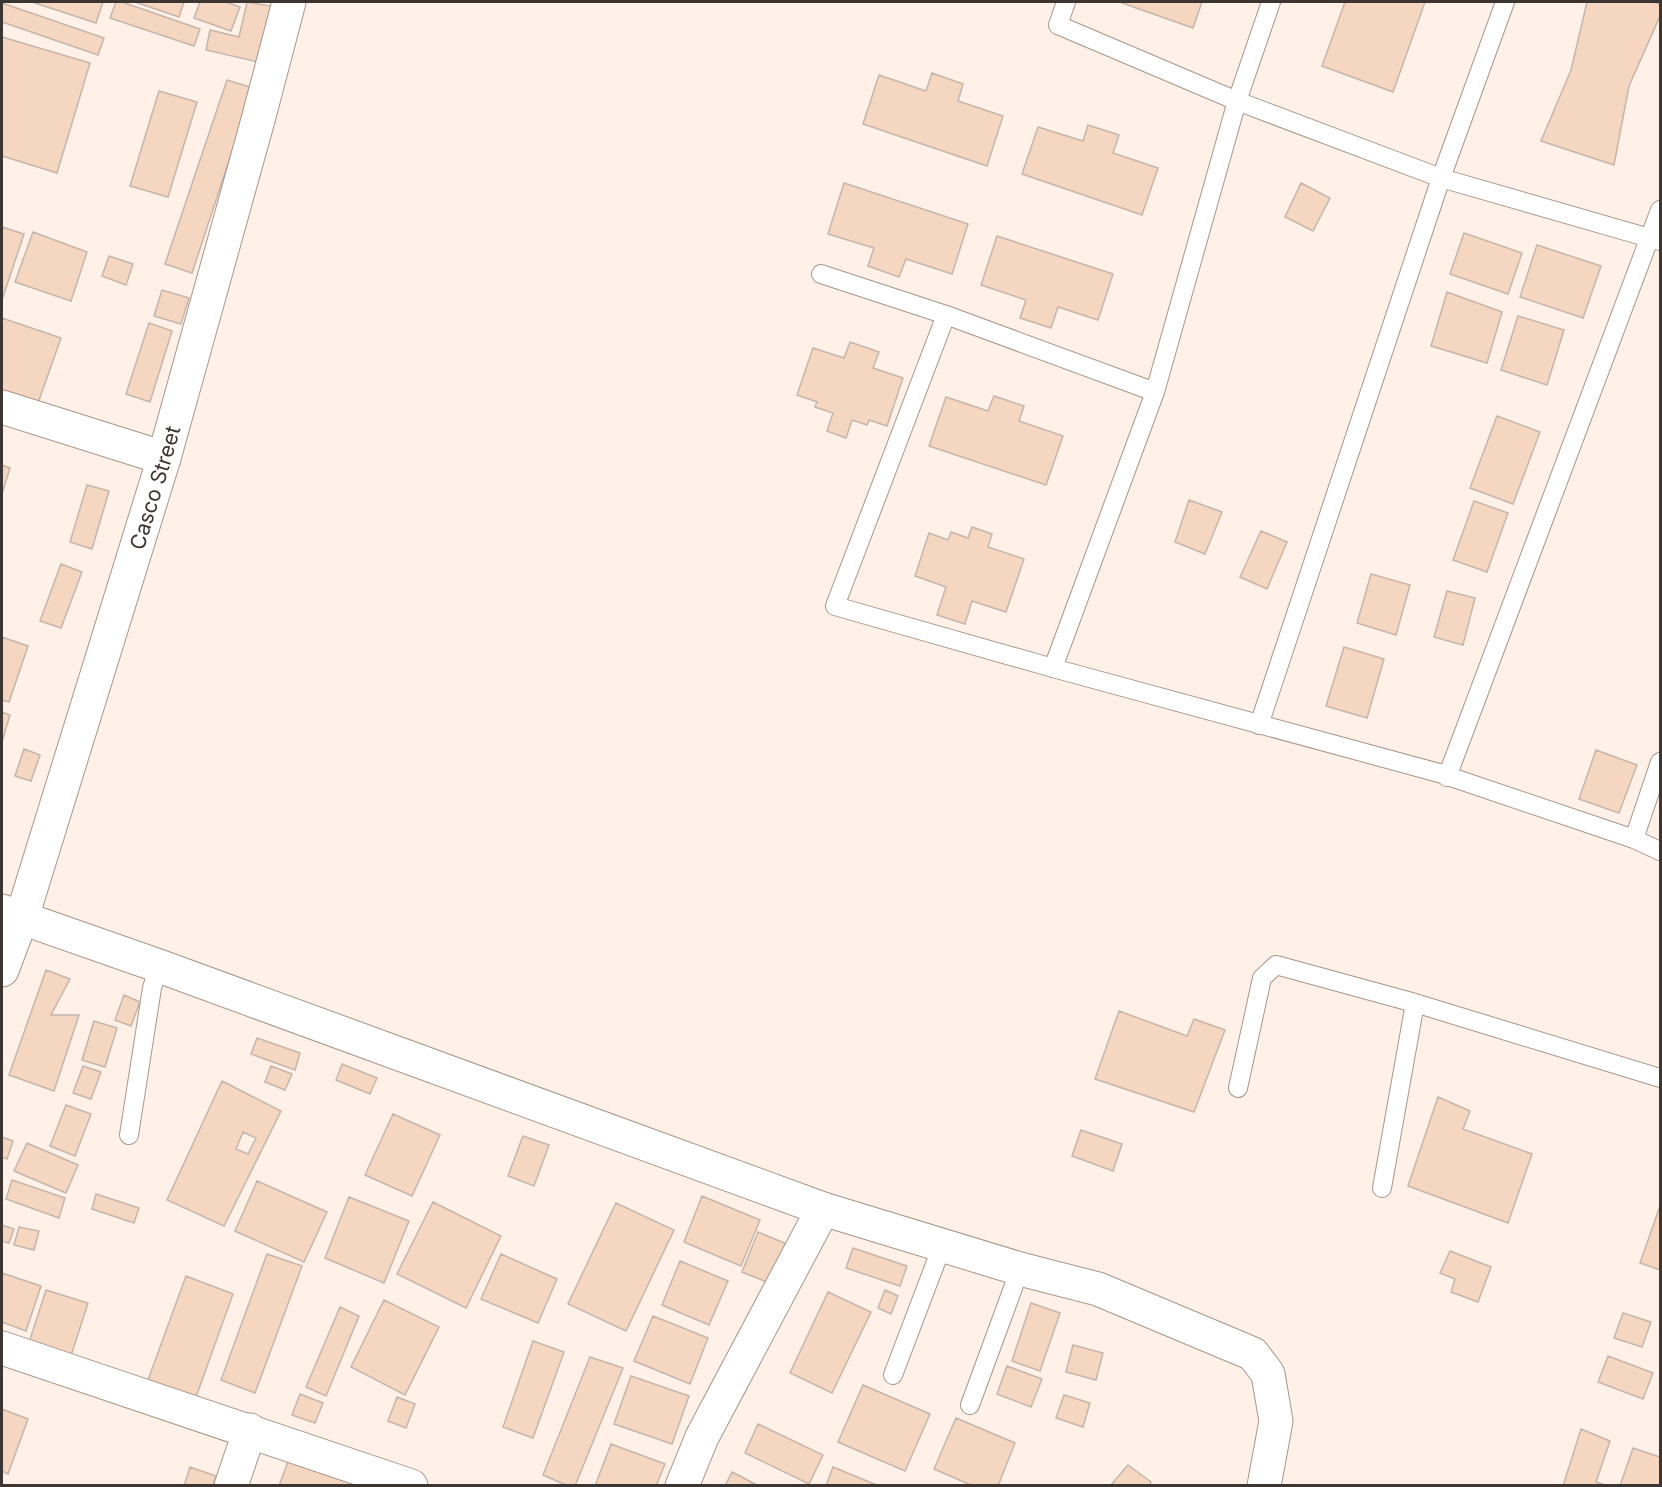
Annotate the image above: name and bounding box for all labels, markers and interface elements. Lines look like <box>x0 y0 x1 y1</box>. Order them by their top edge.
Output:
street label: Casco Street <box>124 423 185 553</box>

